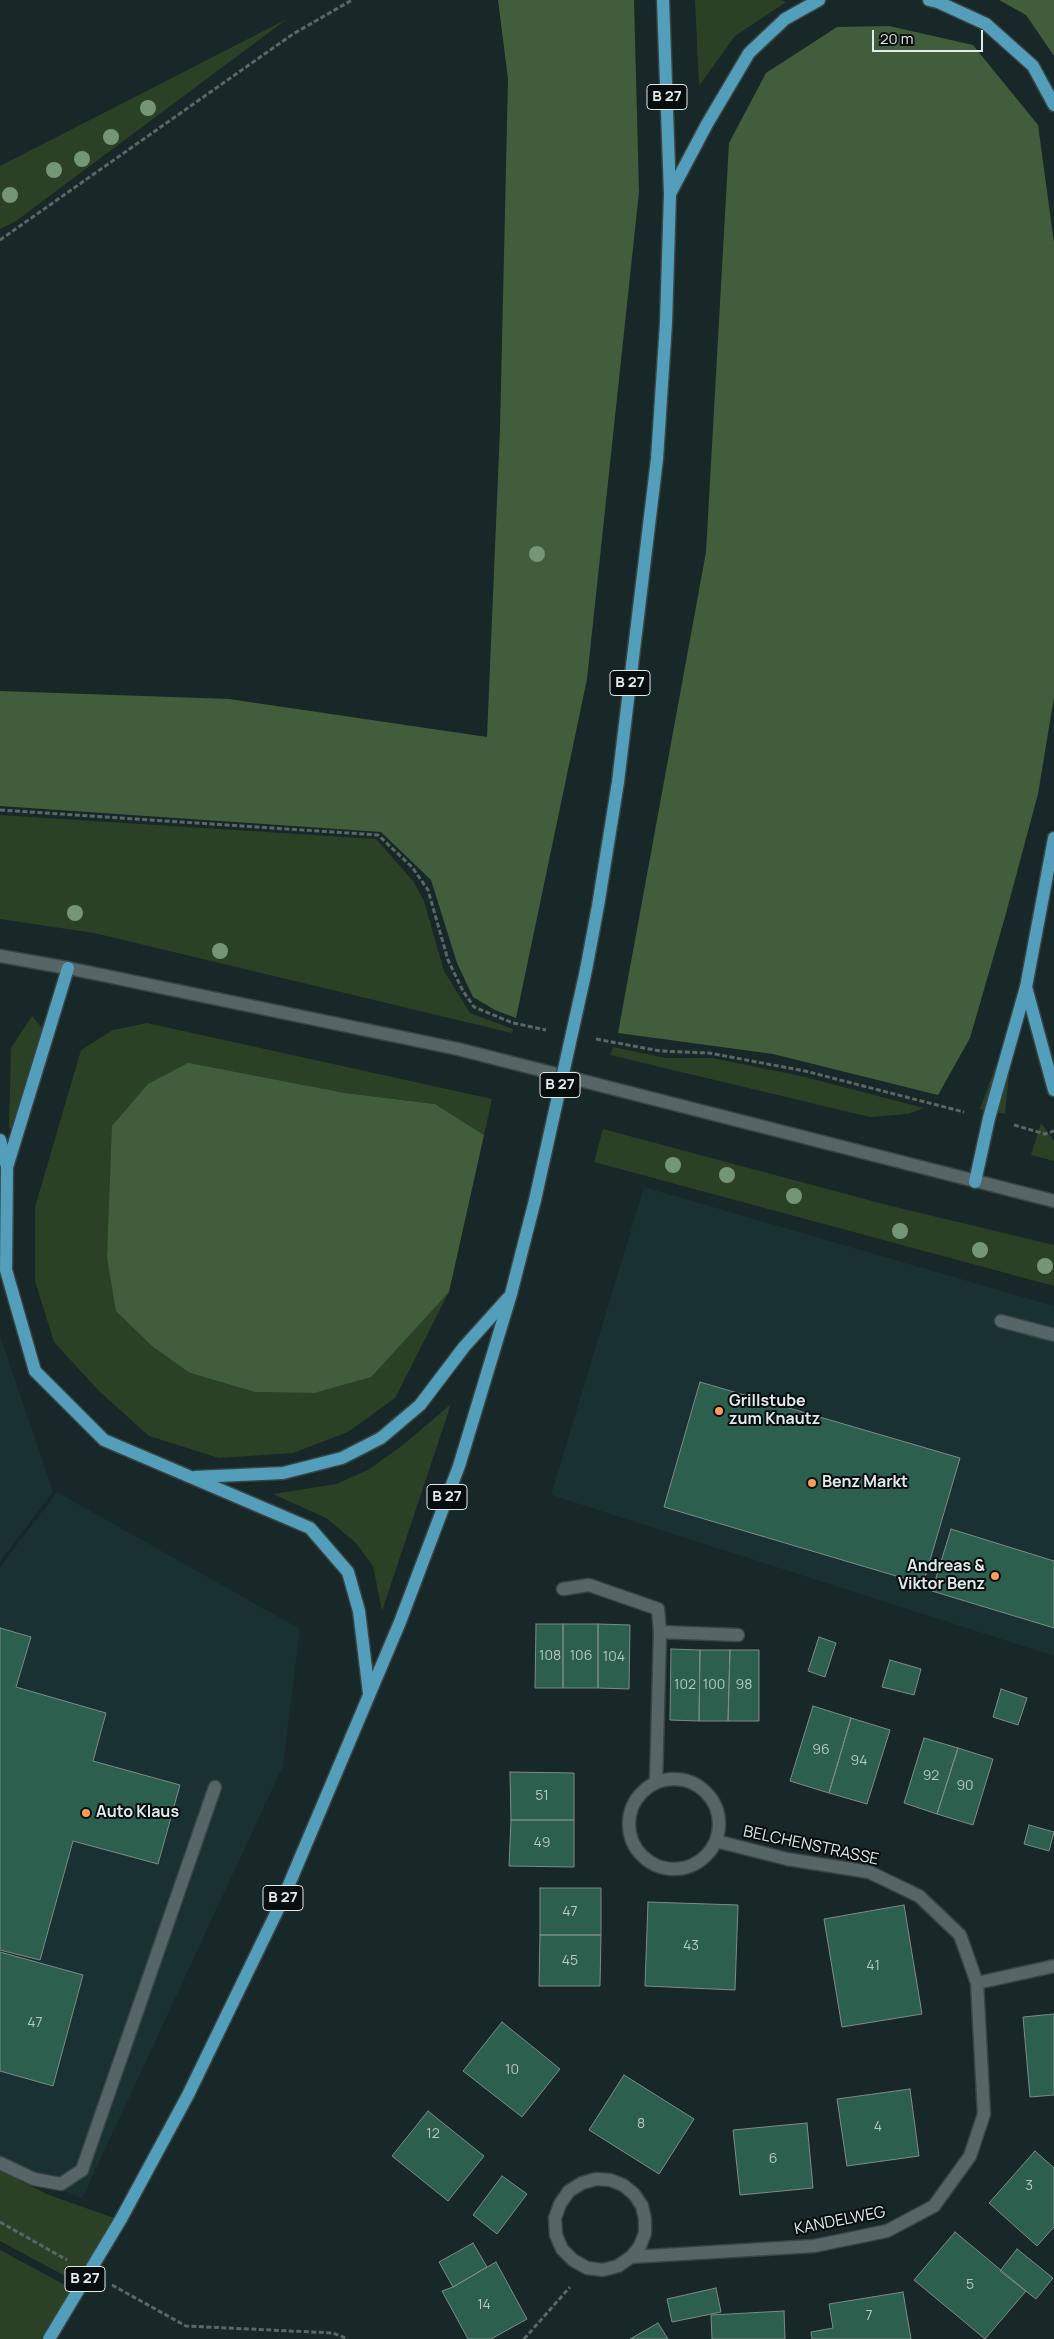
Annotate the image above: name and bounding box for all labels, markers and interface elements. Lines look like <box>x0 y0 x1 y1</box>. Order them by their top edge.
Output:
scale bar <box>874 20 985 52</box>
text: 20 m <box>880 28 913 49</box>
road number: B 27 <box>647 84 687 110</box>
road number: B 27 <box>610 670 650 696</box>
road number: B 27 <box>540 1072 580 1098</box>
place label: Grillstube zum Knautz <box>729 1392 820 1430</box>
marker: Grillstube zum Knautz <box>713 1405 725 1417</box>
place label: Benz Markt <box>822 1473 908 1493</box>
marker: Benz Markt <box>806 1477 818 1489</box>
road number: B 27 <box>427 1484 467 1510</box>
place label: Andreas & Viktor Benz <box>898 1557 985 1595</box>
marker: Andreas & Viktor Benz <box>989 1570 1001 1582</box>
house number: 108 <box>539 1648 561 1664</box>
house number: 106 <box>570 1648 592 1664</box>
house number: 104 <box>603 1649 625 1665</box>
house number: 102 <box>674 1677 696 1693</box>
house number: 100 <box>703 1677 725 1693</box>
house number: 98 <box>736 1677 752 1693</box>
house number: 96 <box>812 1742 830 1758</box>
house number: 94 <box>851 1753 867 1769</box>
house number: 92 <box>923 1768 939 1784</box>
house number: 90 <box>956 1778 974 1794</box>
house number: 51 <box>535 1788 549 1804</box>
place label: Auto Klaus <box>96 1803 179 1823</box>
marker: Auto Klaus <box>80 1807 92 1819</box>
street label: BELCHENSTRASSE <box>742 1822 880 1870</box>
house number: 49 <box>534 1835 550 1851</box>
road number: B 27 <box>263 1886 303 1910</box>
house number: 47 <box>562 1904 578 1920</box>
house number: 43 <box>683 1938 699 1954</box>
house number: 45 <box>562 1953 578 1969</box>
house number: 41 <box>866 1958 880 1974</box>
house number: 47 <box>27 2015 43 2031</box>
house number: 10 <box>505 2062 519 2078</box>
house number: 8 <box>637 2116 645 2132</box>
house number: 4 <box>874 2119 882 2135</box>
house number: 12 <box>426 2126 440 2142</box>
house number: 6 <box>769 2151 777 2167</box>
house number: 3 <box>1025 2178 1033 2194</box>
street label: KANDELWEG <box>793 2203 887 2239</box>
road number: B 27 <box>65 2266 105 2292</box>
house number: 5 <box>966 2277 974 2293</box>
house number: 14 <box>477 2297 491 2313</box>
house number: 7 <box>865 2308 873 2324</box>

